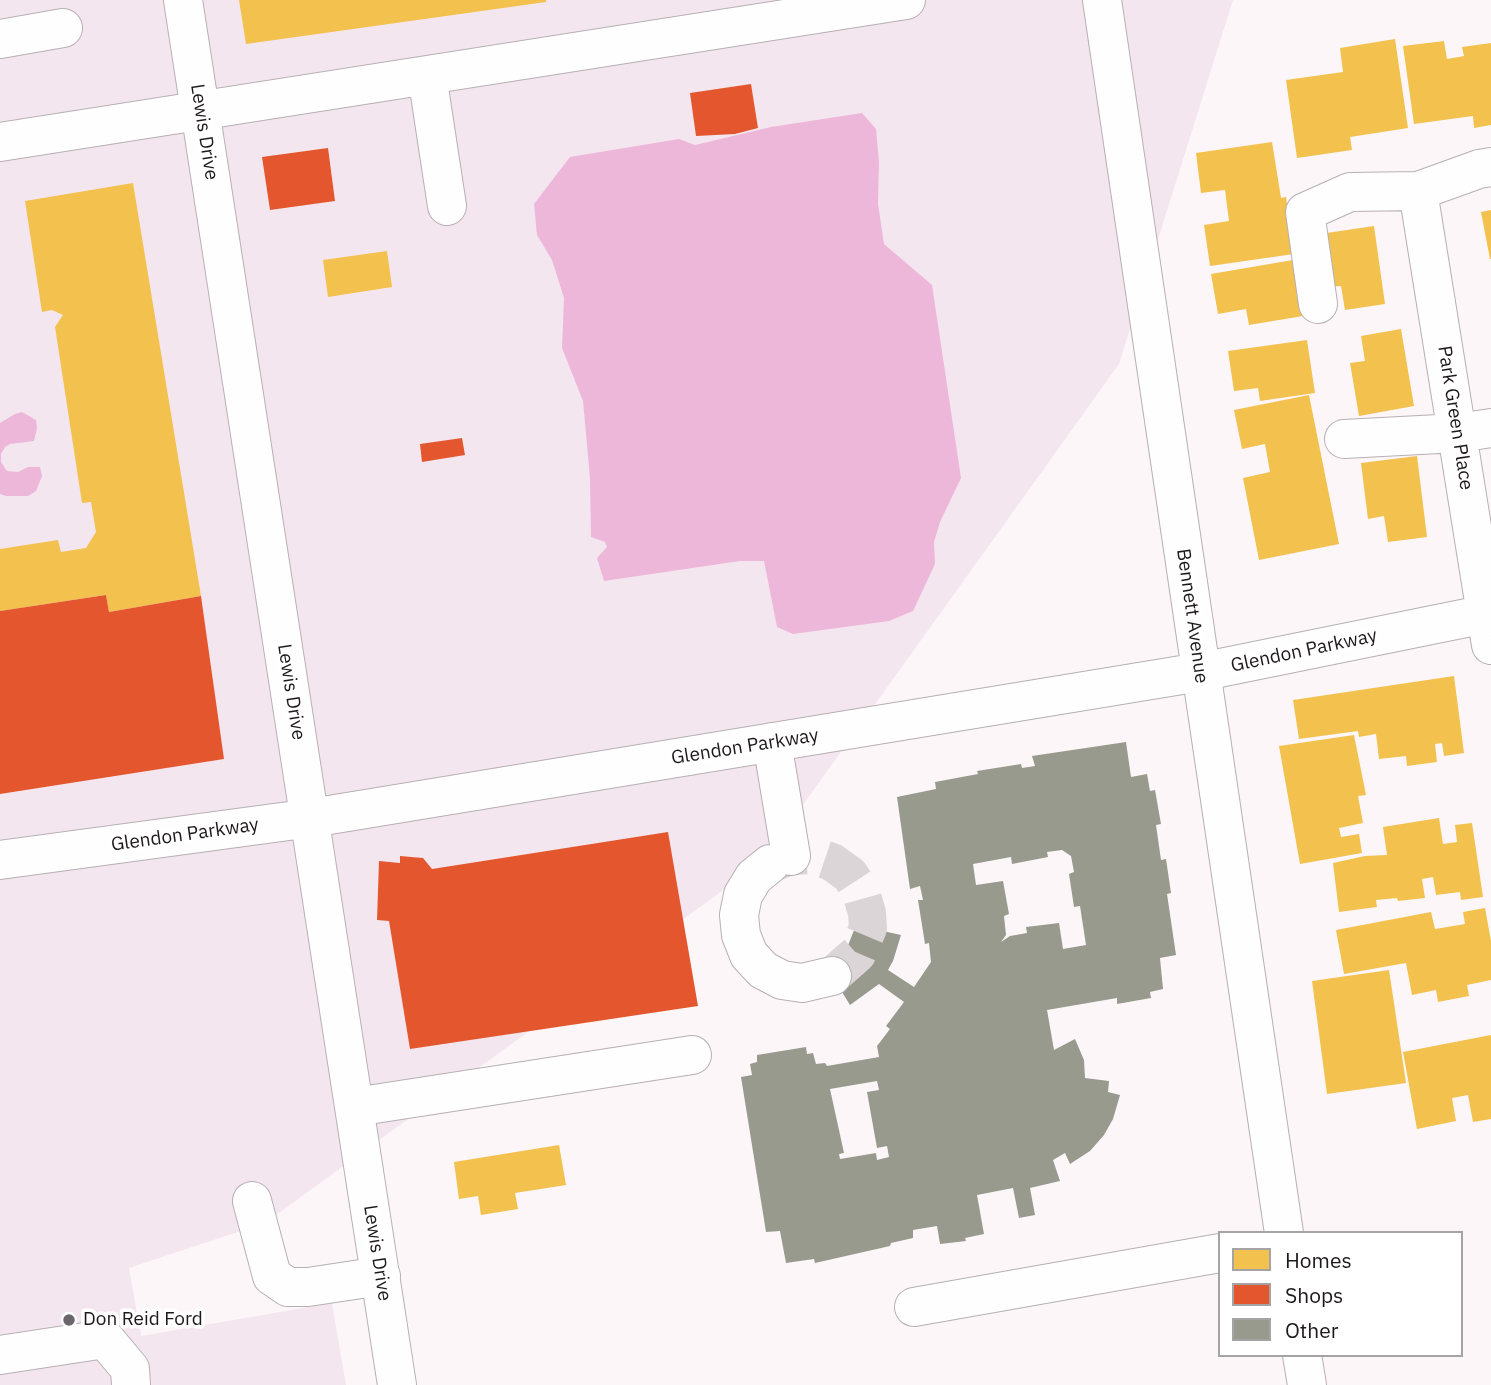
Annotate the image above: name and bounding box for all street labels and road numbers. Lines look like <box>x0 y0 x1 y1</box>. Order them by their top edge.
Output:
street label: Lewis Drive <box>185 82 223 182</box>
street label: Park Green Place <box>1432 344 1478 492</box>
street label: Bennett Avenue <box>1171 547 1213 685</box>
street label: Glendon Parkway <box>1229 624 1379 678</box>
street label: Lewis Drive <box>272 642 310 742</box>
street label: Glendon Parkway <box>670 724 820 770</box>
street label: Glendon Parkway <box>110 813 260 857</box>
street label: Lewis Drive <box>358 1203 396 1303</box>

